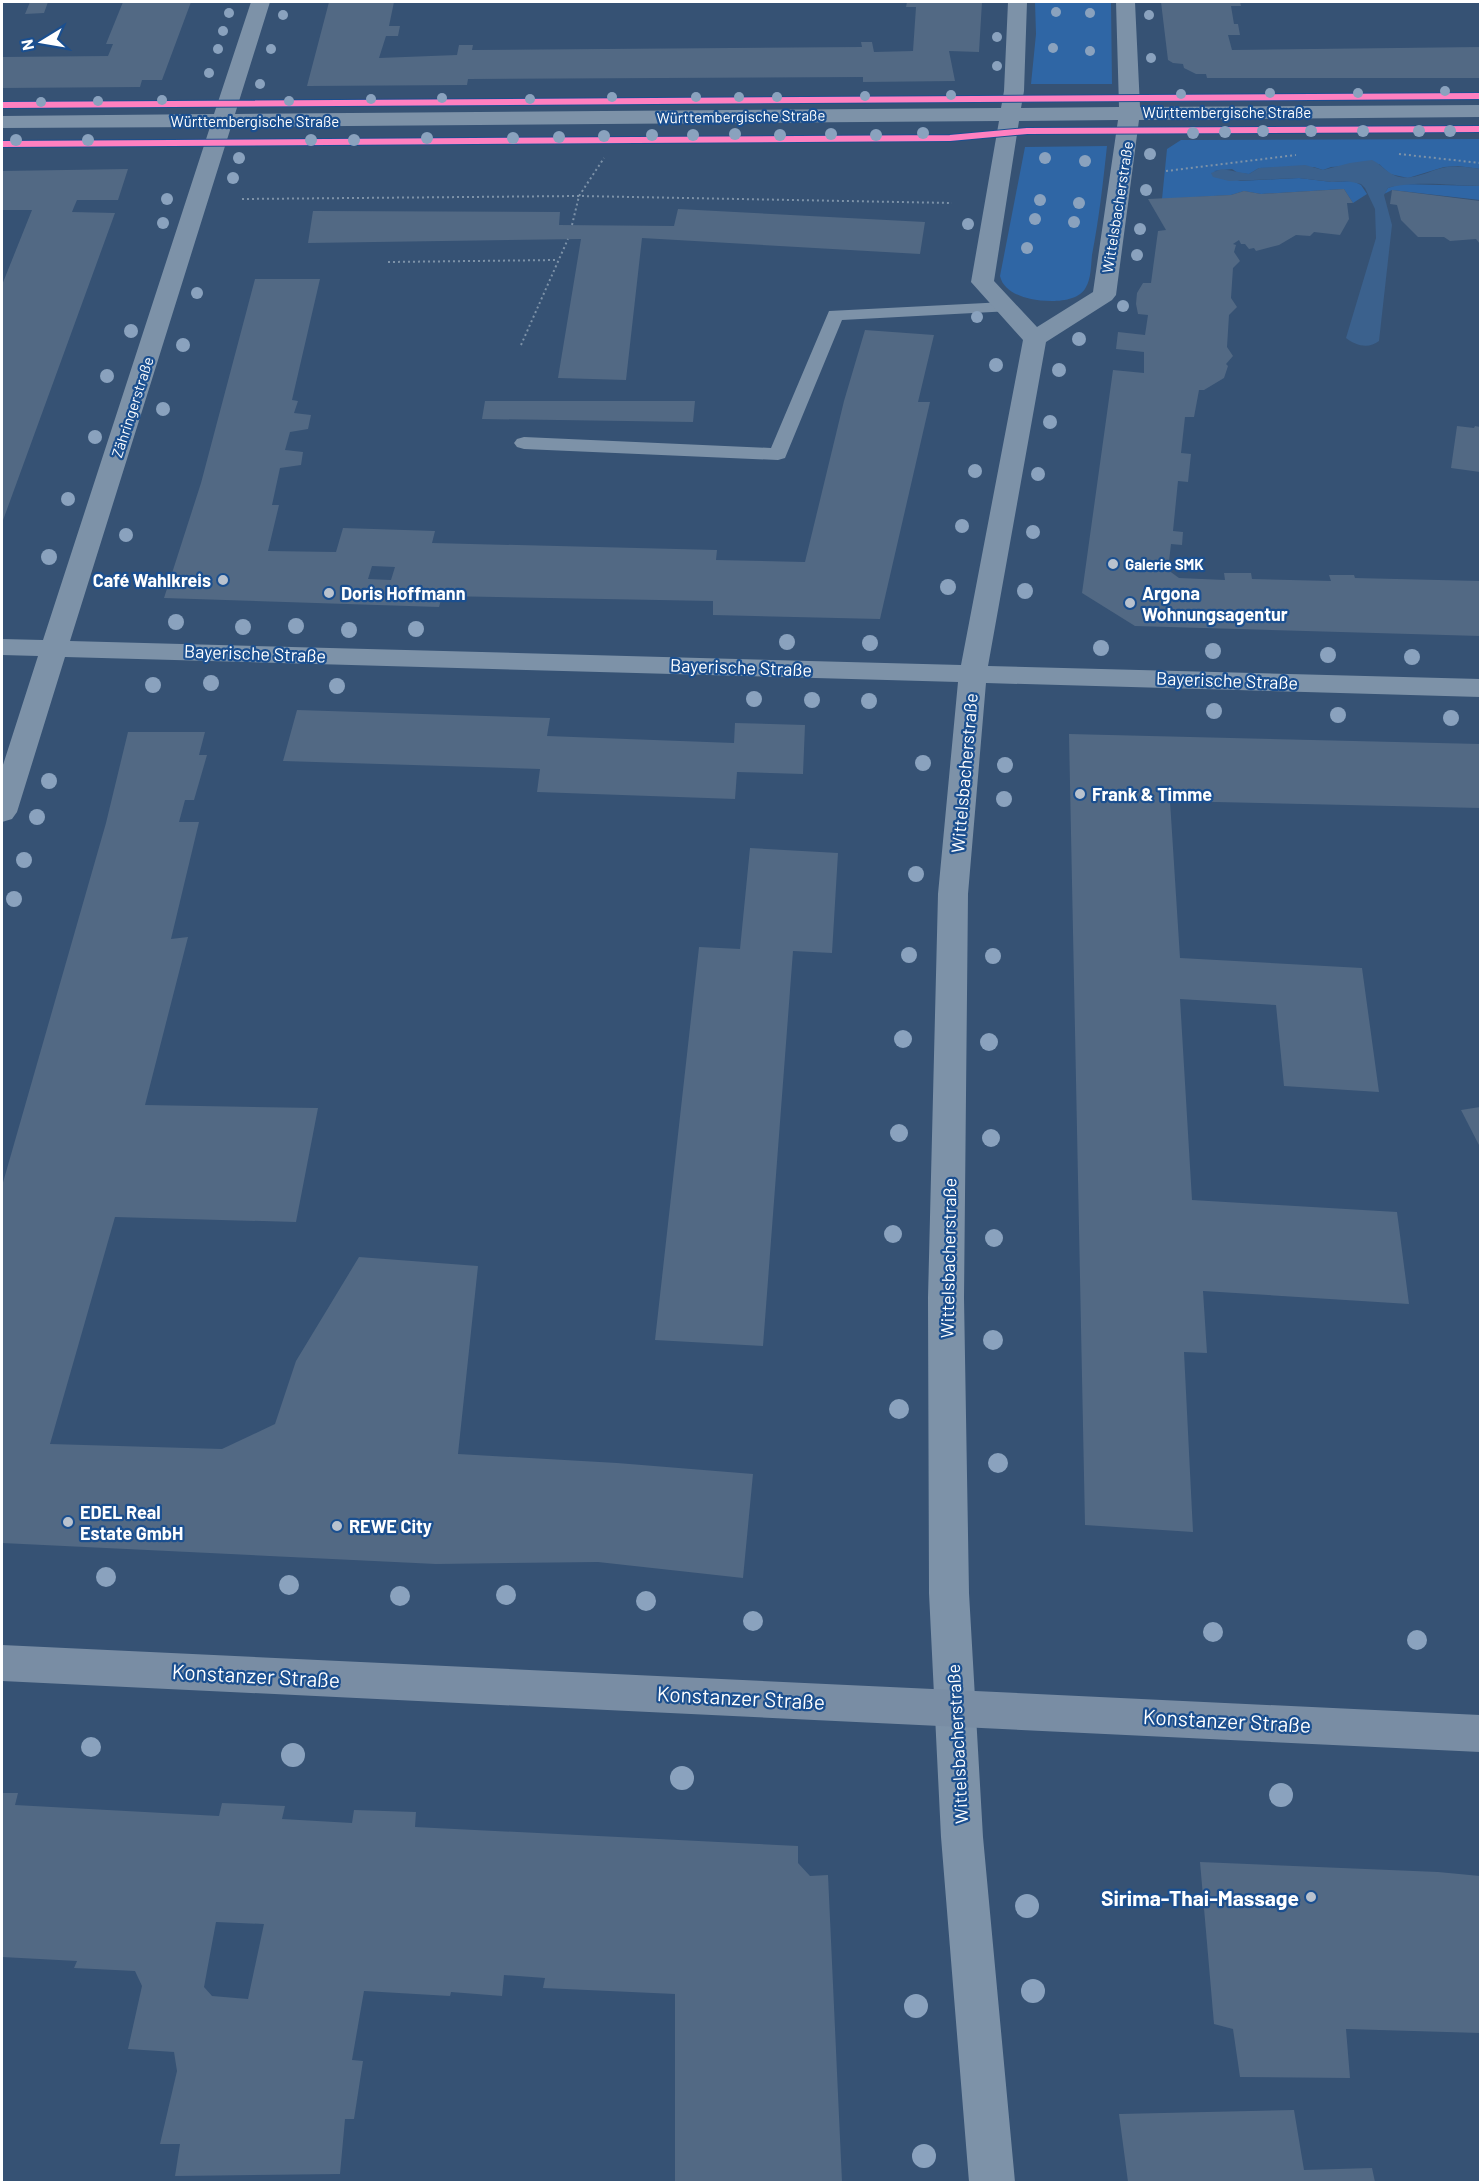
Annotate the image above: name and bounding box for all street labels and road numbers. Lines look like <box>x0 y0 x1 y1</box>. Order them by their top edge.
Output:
street label: Württembergische Straße <box>1143 103 1311 121</box>
street label: Württembergische Straße <box>656 106 826 126</box>
street label: Württembergische Straße <box>171 112 339 130</box>
street label: Wittelsbacherstraße <box>1098 140 1136 274</box>
street label: Zähringerstraße <box>107 354 157 460</box>
street label: Bayerische Straße <box>184 640 326 666</box>
street label: Bayerische Straße <box>670 654 812 680</box>
street label: Bayerische Straße <box>1156 667 1298 693</box>
street label: Wittelsbacherstraße <box>946 692 982 854</box>
street label: Wittelsbacherstraße <box>936 1178 960 1338</box>
street label: Konstanzer Straße <box>171 1658 341 1692</box>
street label: Wittelsbacherstraße <box>942 1663 972 1825</box>
street label: Konstanzer Straße <box>656 1680 826 1714</box>
street label: Konstanzer Straße <box>1142 1703 1312 1737</box>

